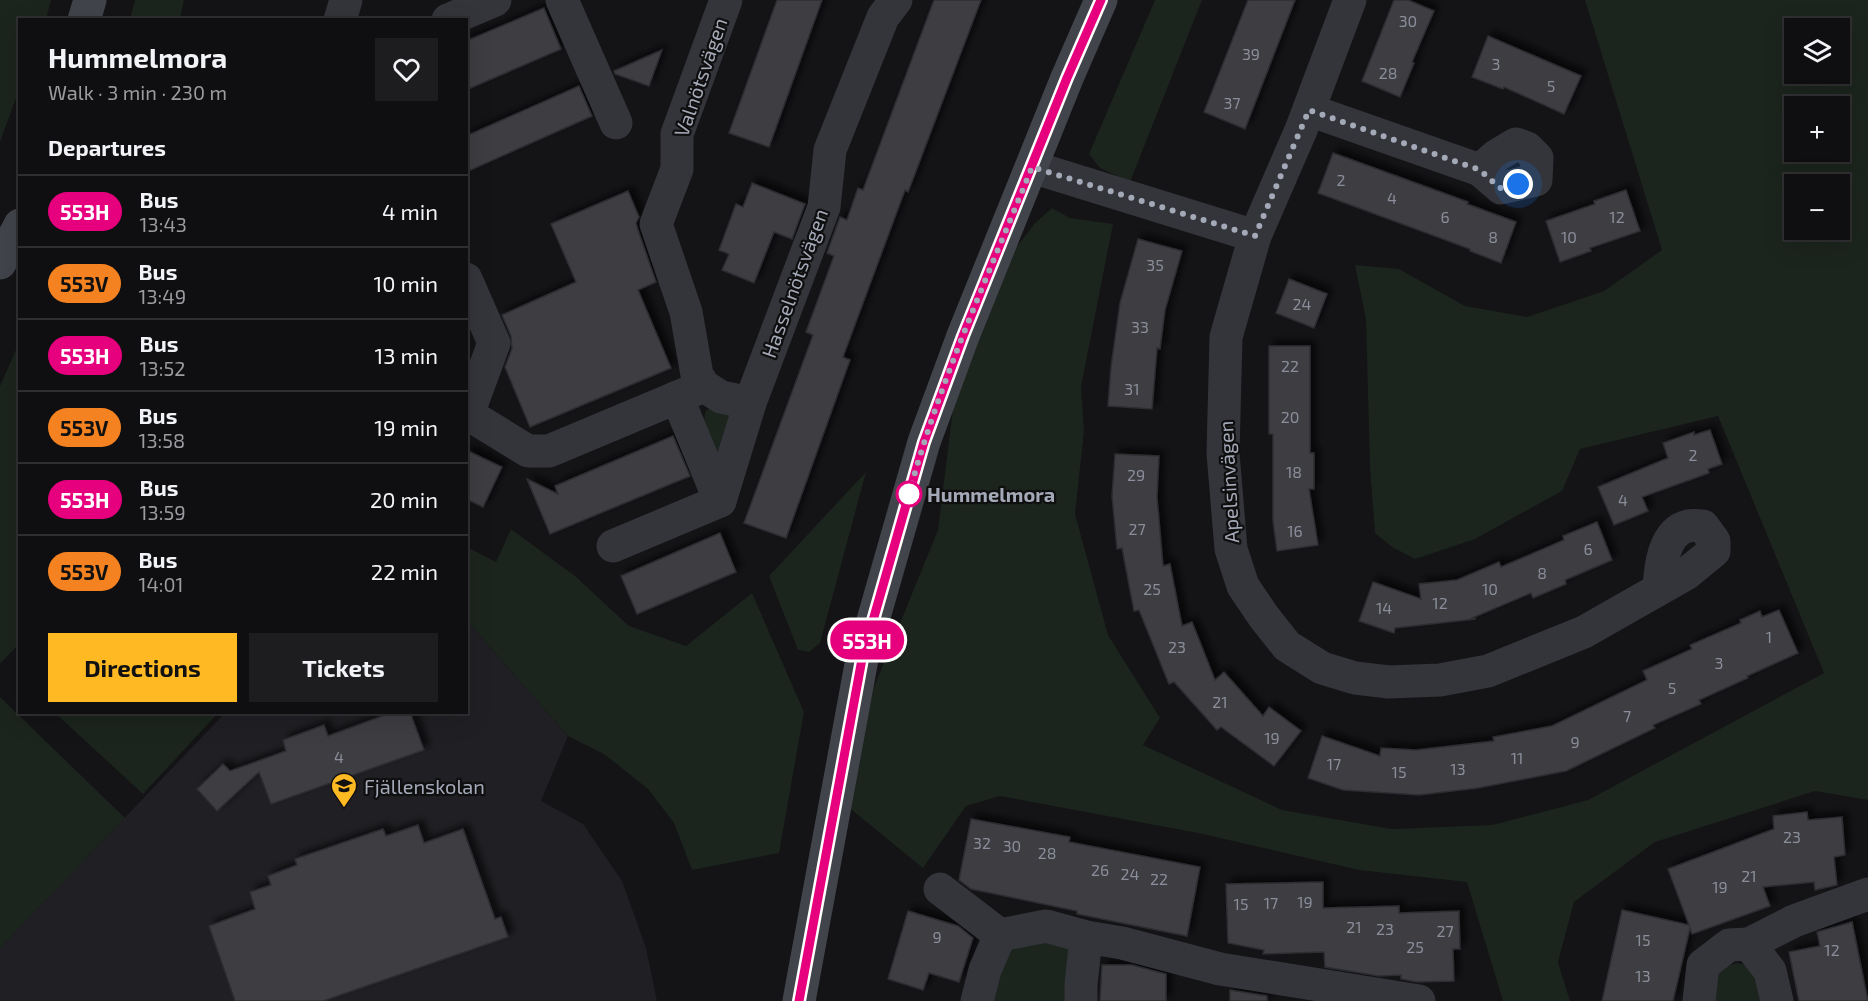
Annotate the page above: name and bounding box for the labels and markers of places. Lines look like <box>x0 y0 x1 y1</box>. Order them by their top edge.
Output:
marker: Hummelmora <box>896 481 922 507</box>
place label: Hummelmora <box>927 482 1055 506</box>
school or university icon: Fjällenskolan <box>329 771 359 809</box>
place label: Fjällenskolan <box>364 774 485 798</box>

